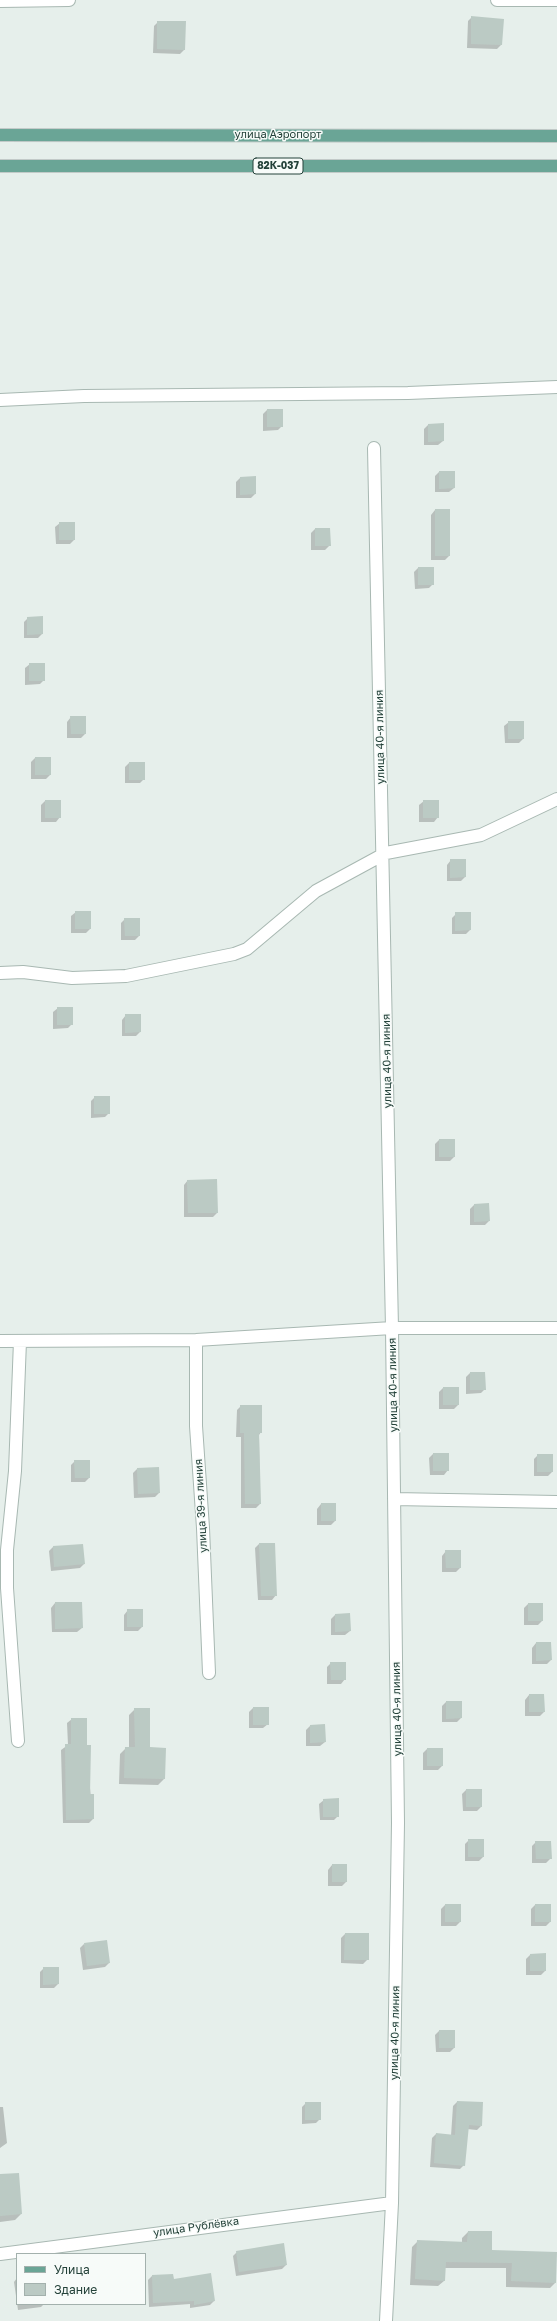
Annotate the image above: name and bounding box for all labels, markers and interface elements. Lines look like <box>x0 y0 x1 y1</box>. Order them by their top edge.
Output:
street label: улица Аэропорт <box>235 128 321 142</box>
road number: 82К-037 <box>253 158 303 174</box>
street label: улица 40-я линия <box>373 690 387 784</box>
street label: улица 40-я линия <box>380 1014 394 1108</box>
street label: улица 40-я линия <box>386 1338 400 1432</box>
street label: улица 39-я линия <box>192 1459 210 1553</box>
street label: улица 40-я линия <box>390 1662 404 1756</box>
street label: улица 40-я линия <box>388 1986 402 2080</box>
street label: улица Рублёвка <box>152 2214 240 2240</box>
legend <box>16 2253 146 2305</box>
text: Улица <box>54 2262 90 2277</box>
text: Здание <box>54 2282 97 2297</box>

